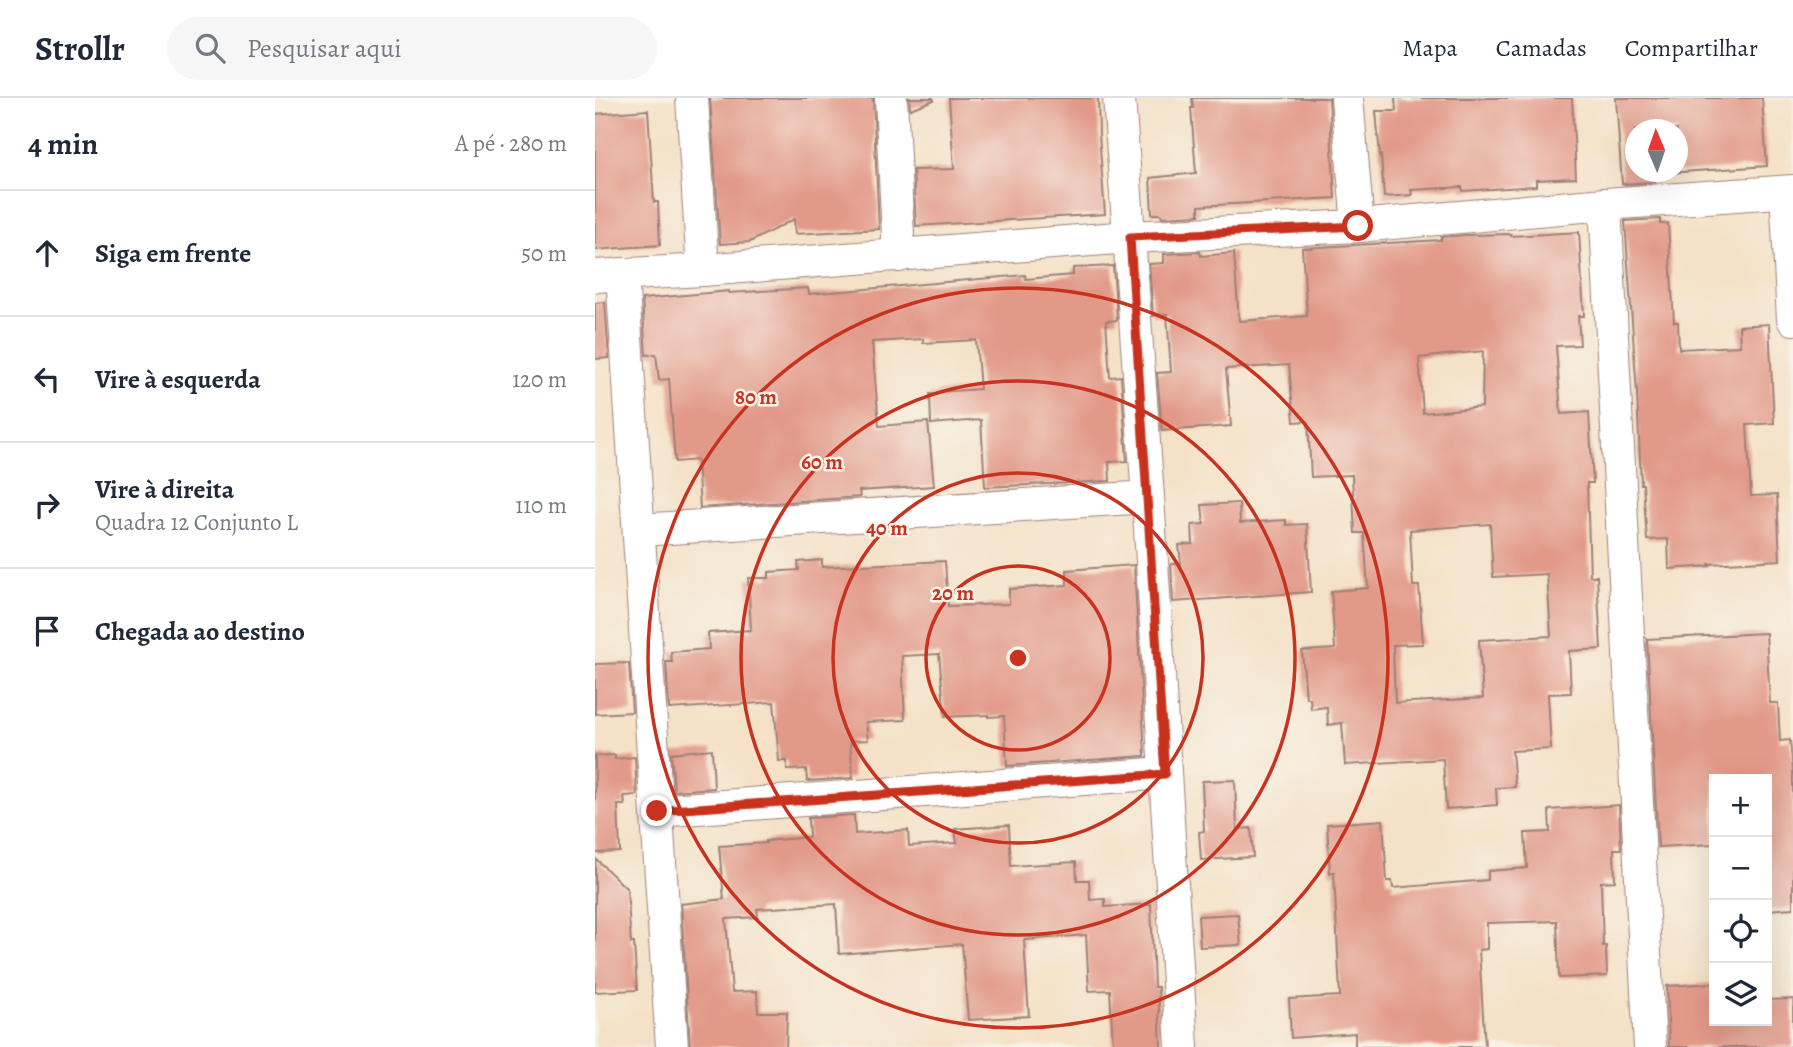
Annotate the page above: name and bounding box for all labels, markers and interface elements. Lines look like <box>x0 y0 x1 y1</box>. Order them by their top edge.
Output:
search box <box>167 17 657 80</box>
text: Strollr <box>35 26 125 71</box>
icon: search <box>191 29 229 67</box>
text: Pesquisar aqui <box>247 31 402 66</box>
text: Mapa <box>1403 32 1458 64</box>
text: Camadas <box>1496 32 1587 64</box>
text: Compartilhar <box>1625 32 1758 64</box>
north arrow <box>1625 119 1688 182</box>
text: 4 min <box>28 124 98 164</box>
text: A pé · 280 m <box>455 128 567 159</box>
route start <box>1342 210 1373 241</box>
icon: ahead <box>28 234 66 272</box>
text: Siga em frente <box>95 236 251 271</box>
text: 50 m <box>521 238 567 269</box>
icon: left <box>28 360 66 398</box>
text: Vire à esquerda <box>95 362 261 397</box>
text: 120 m <box>512 364 567 395</box>
text: 80 m <box>735 383 777 411</box>
text: 60 m <box>801 448 843 476</box>
text: Vire à direita <box>95 472 234 507</box>
icon: right <box>28 486 66 524</box>
text: 110 m <box>515 490 567 521</box>
text: Quadra 12 Conjunto L <box>95 507 298 538</box>
text: 40 m <box>866 514 908 542</box>
text: 20 m <box>932 579 974 607</box>
icon: arrive <box>28 612 66 650</box>
text: Chegada ao destino <box>95 614 305 649</box>
centre of rings <box>1006 646 1030 670</box>
map controls <box>1709 774 1772 1026</box>
button: + <box>1709 774 1772 837</box>
route end <box>641 795 672 826</box>
button: − <box>1709 837 1772 900</box>
button: locate <box>1709 900 1772 963</box>
button: layers <box>1709 963 1772 1026</box>

